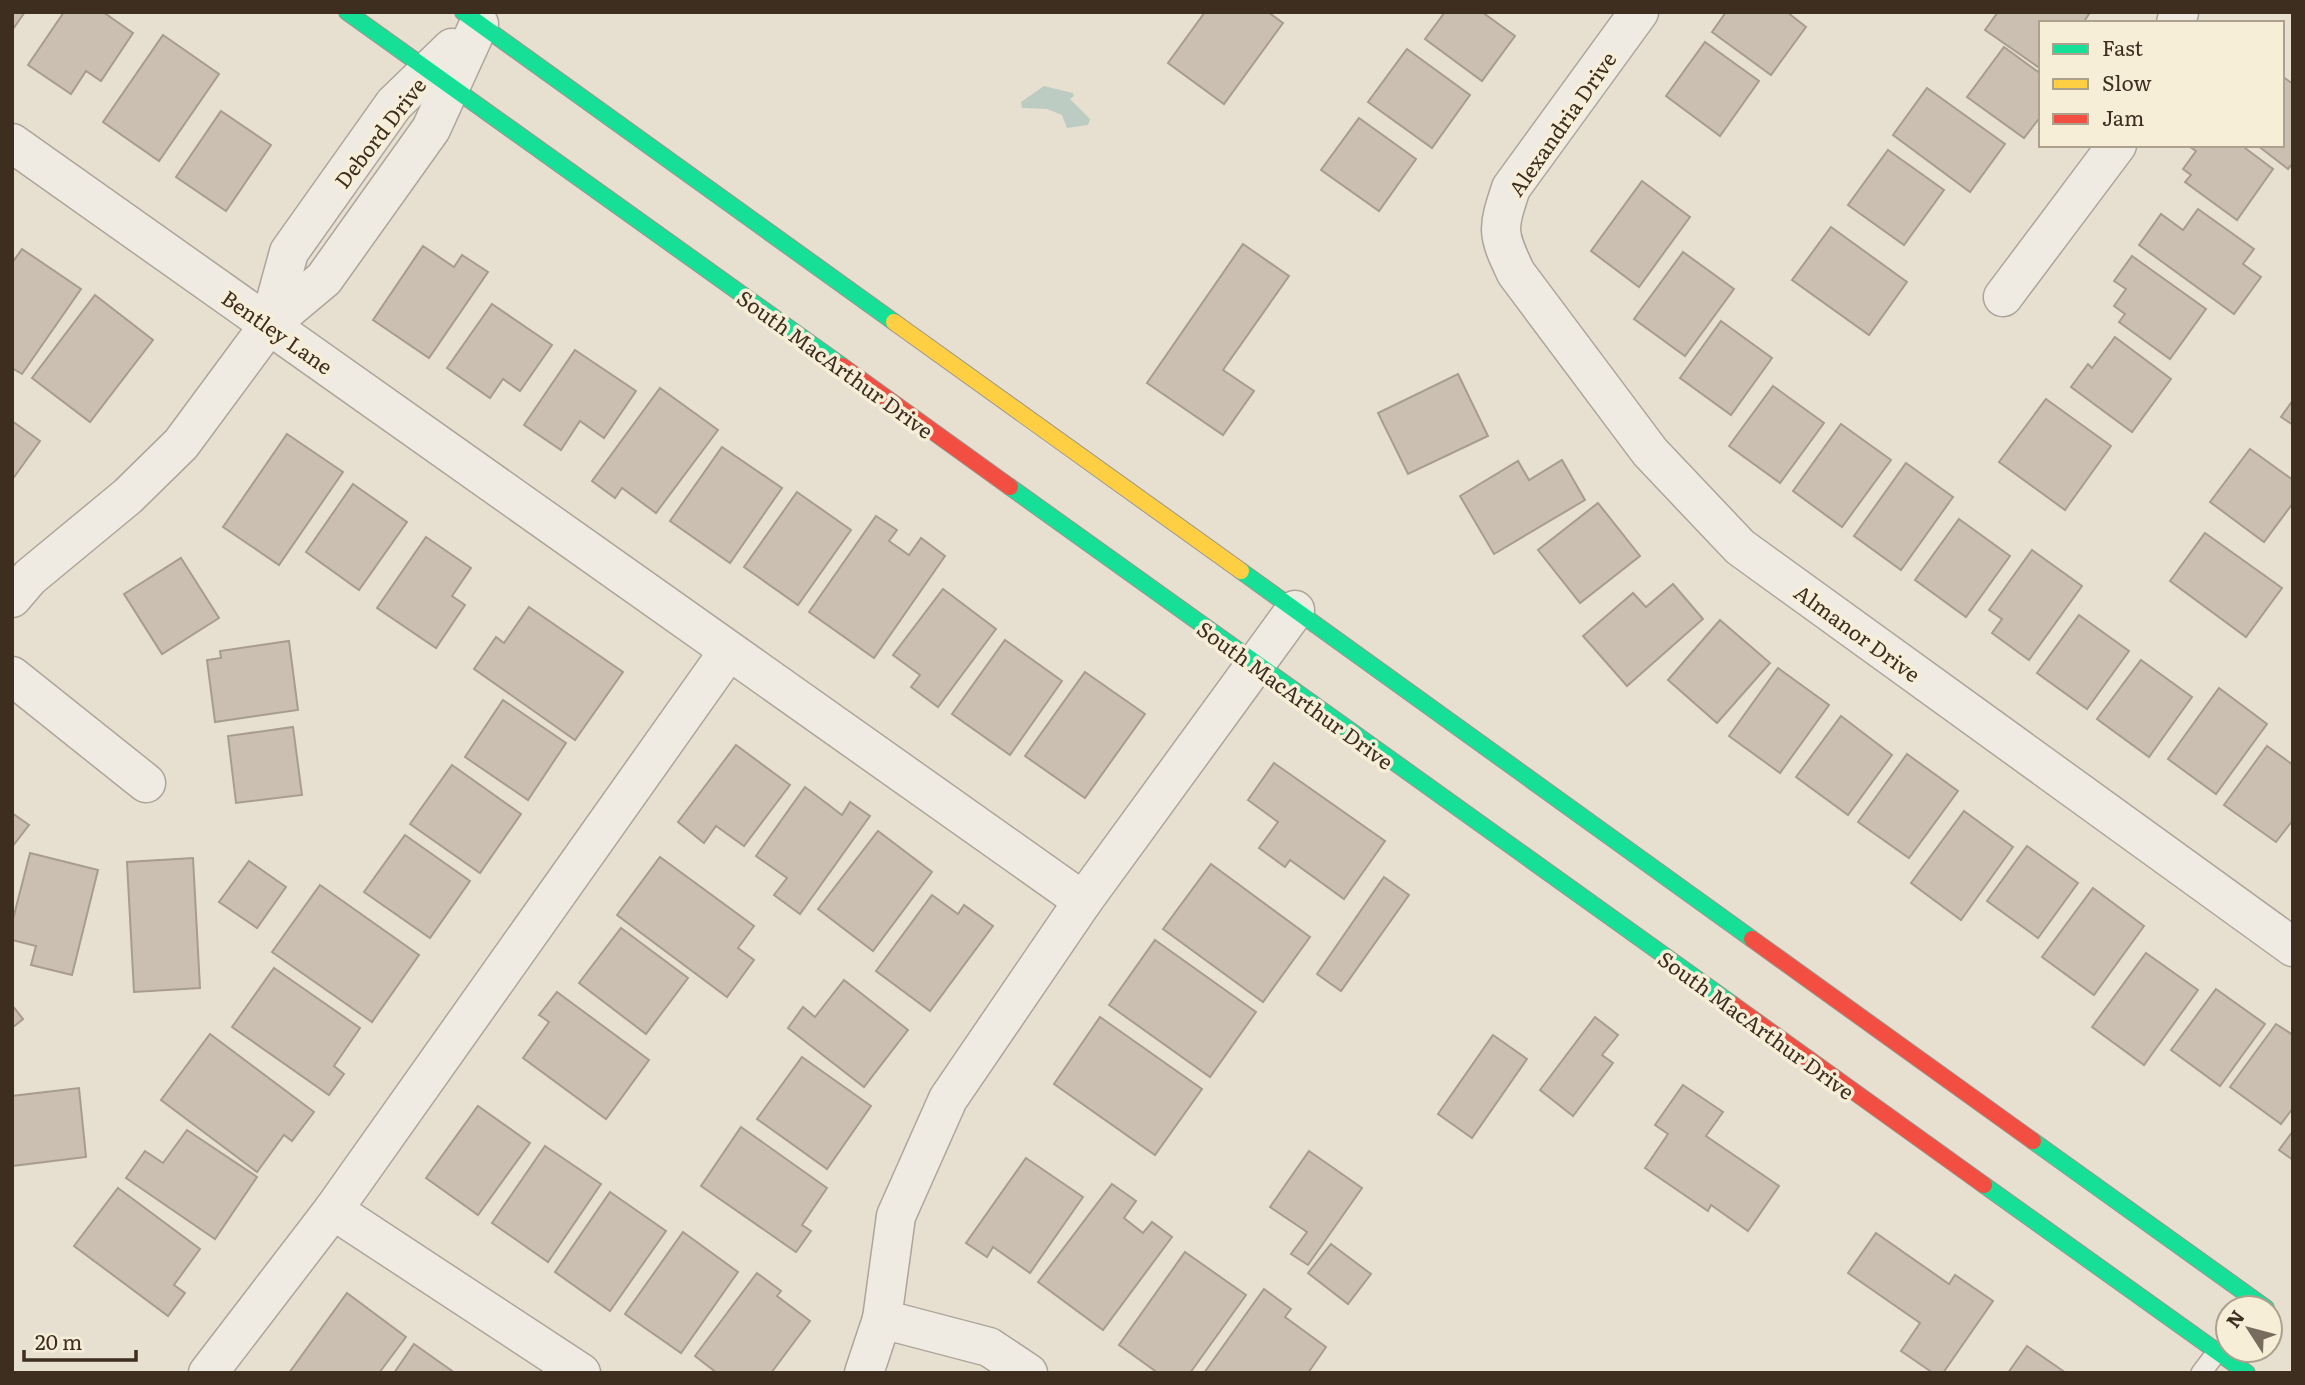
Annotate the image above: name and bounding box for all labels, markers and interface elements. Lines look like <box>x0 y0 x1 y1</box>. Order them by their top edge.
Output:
legend <box>2039 21 2284 147</box>
text: Fast <box>2102 31 2143 62</box>
street label: Alexandria Drive <box>1499 44 1623 202</box>
text: Slow <box>2102 66 2152 97</box>
street label: Debord Drive <box>326 70 432 194</box>
text: Jam <box>2102 101 2144 132</box>
street label: Bentley Lane <box>216 281 340 381</box>
street label: South MacArthur Drive <box>732 281 941 445</box>
street label: Almanor Drive <box>1789 576 1927 688</box>
street label: South MacArthur Drive <box>1192 612 1401 776</box>
street label: South MacArthur Drive <box>1653 942 1862 1106</box>
north arrow <box>2214 1294 2284 1364</box>
text: N <box>2218 1304 2250 1333</box>
scale bar <box>24 1318 136 1362</box>
text: 20 m <box>35 1325 82 1356</box>

